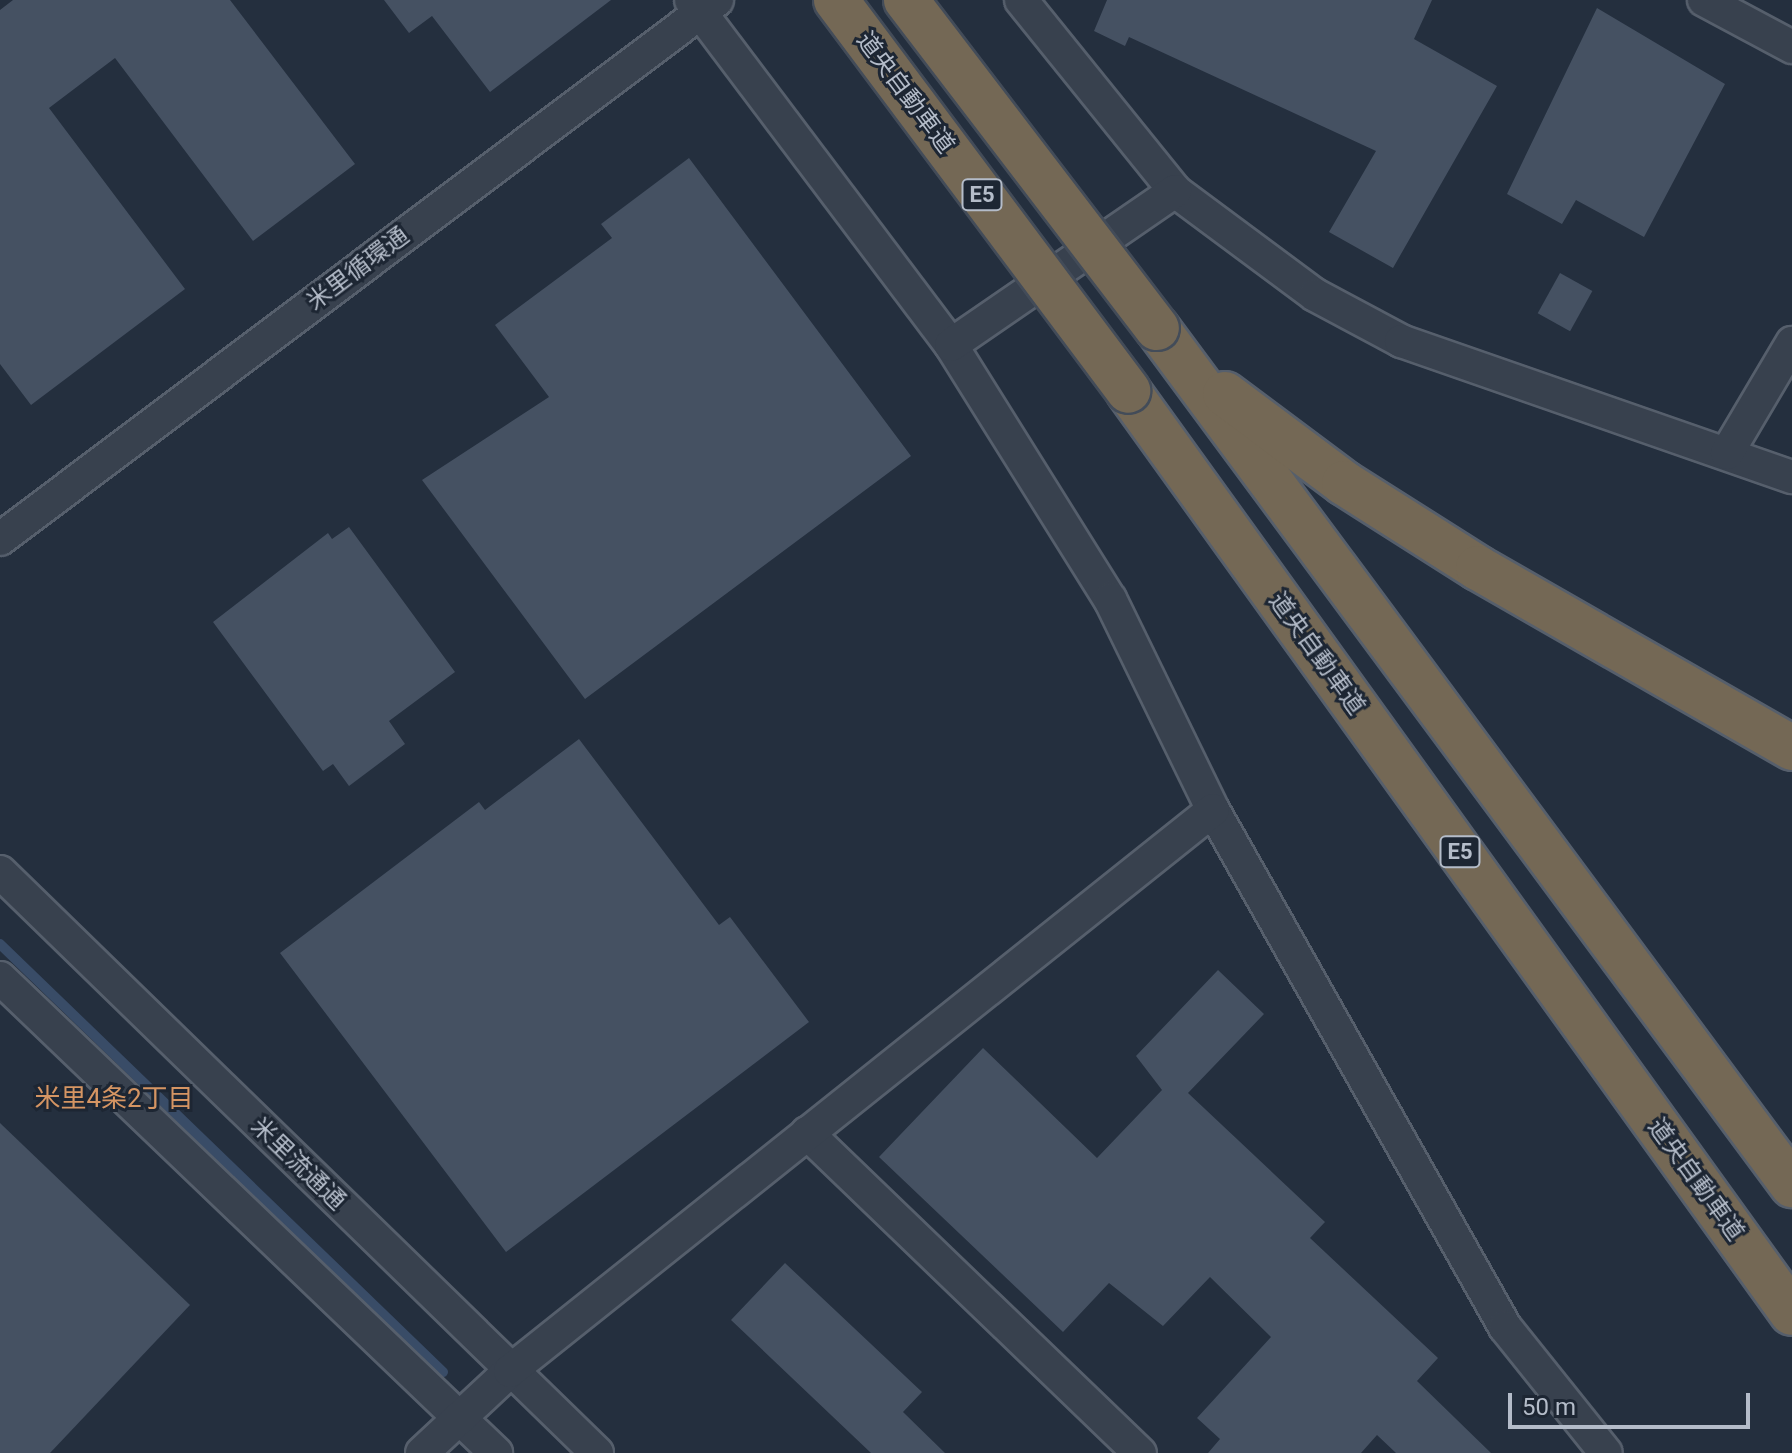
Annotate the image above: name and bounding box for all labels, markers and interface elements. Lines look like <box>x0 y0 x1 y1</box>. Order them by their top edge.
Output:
street label: 道央自動車道 <box>850 27 960 159</box>
road number: E5 <box>960 177 1004 213</box>
street label: 米里循環通 <box>301 221 415 317</box>
street label: 道央自動車道 <box>1263 587 1371 721</box>
road number: E5 <box>1438 834 1482 870</box>
district label: 米里4条2丁目 <box>34 1083 194 1115</box>
street label: 米里流通通 <box>245 1112 351 1216</box>
street label: 道央自動車道 <box>1642 1113 1750 1247</box>
scale bar <box>1512 1377 1754 1427</box>
text: 50 m <box>1522 1393 1576 1421</box>

